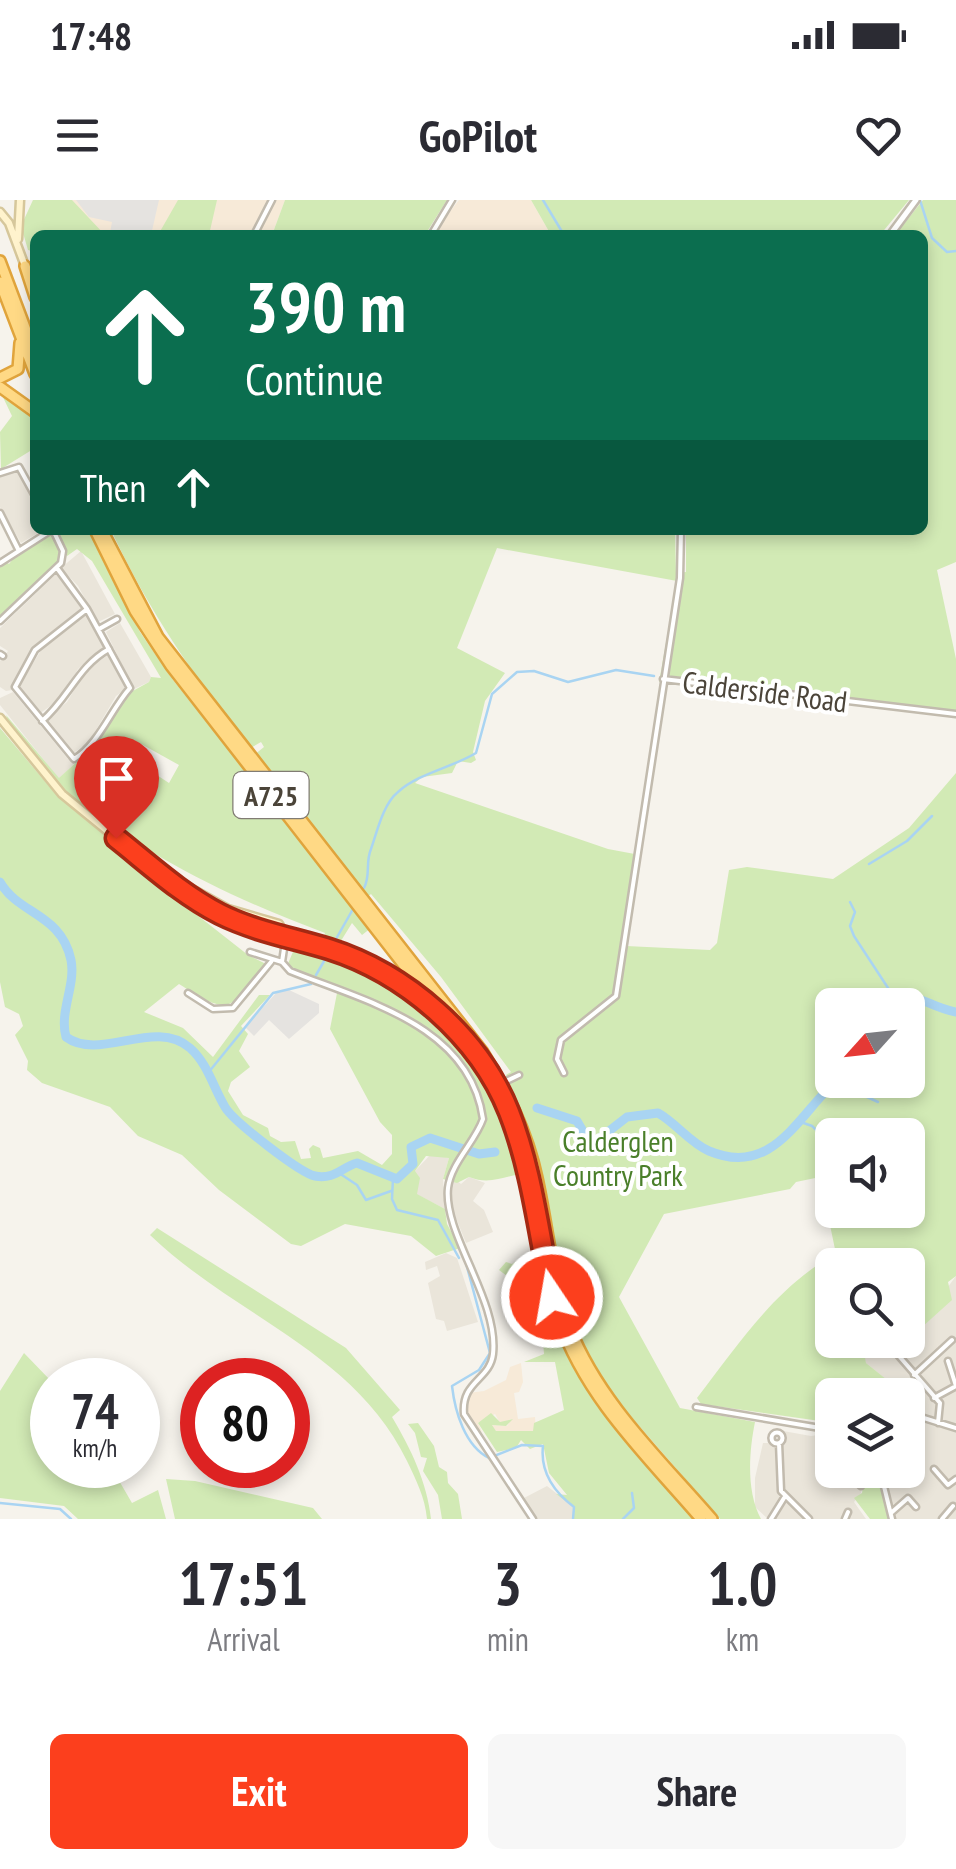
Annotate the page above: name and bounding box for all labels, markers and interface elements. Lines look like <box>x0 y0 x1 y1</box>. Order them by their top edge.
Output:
text: 17:48 <box>50 11 132 60</box>
text: GoPilot <box>419 106 537 164</box>
icon: menu <box>50 108 105 163</box>
icon: heart <box>851 108 906 163</box>
text: 390 m <box>245 261 406 351</box>
icon: ahead <box>80 270 210 400</box>
text: Continue <box>245 349 384 407</box>
icon: ahead <box>166 460 221 515</box>
text: Then <box>80 463 146 512</box>
street label: Calderside Road <box>680 662 850 720</box>
pin <box>74 736 159 839</box>
icon: arrive <box>89 751 144 806</box>
road number: A725 <box>234 772 308 818</box>
north arrow <box>815 988 925 1098</box>
map controls <box>815 988 925 1488</box>
button: sound <box>815 1118 925 1228</box>
park label: Calderglen Country Park <box>553 1121 683 1194</box>
position arrow <box>500 1245 604 1349</box>
button: search <box>815 1248 925 1358</box>
speed limit sign: 80 <box>180 1358 310 1488</box>
text: 74 <box>71 1378 119 1443</box>
button: layers <box>815 1378 925 1488</box>
text: km/h <box>73 1432 117 1464</box>
text: 17:51 <box>179 1544 308 1622</box>
text: 3 <box>493 1544 522 1622</box>
text: 1.0 <box>707 1544 777 1622</box>
text: Arrival <box>207 1618 280 1660</box>
text: min <box>487 1618 529 1660</box>
text: km <box>726 1618 759 1660</box>
button: Exit <box>50 1734 468 1849</box>
button: Share <box>488 1734 906 1849</box>

